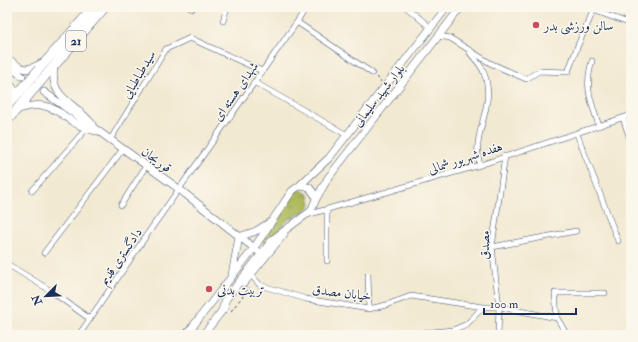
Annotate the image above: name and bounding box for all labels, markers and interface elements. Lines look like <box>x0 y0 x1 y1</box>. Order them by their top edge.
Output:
place label: سالن ورزشی بدر <box>542 18 613 35</box>
marker: سالن ورزشی بدر <box>531 20 541 30</box>
road number: 21 <box>66 31 86 51</box>
street label: سیدطباطبایی <box>118 48 159 101</box>
street label: شهدای هسته ای <box>209 59 262 124</box>
street label: بلوار شهید سلیمانی <box>349 61 408 130</box>
street label: هفده شهریور شمالی <box>426 138 505 177</box>
street label: قوریجان <box>138 144 175 176</box>
street label: دادگستری قدیم <box>96 225 148 290</box>
street label: مصدق <box>477 230 493 260</box>
north arrow <box>26 276 66 316</box>
street label: خیابان مصدق <box>311 281 373 305</box>
place label: تربیت بدنی <box>217 282 264 298</box>
marker: تربیت بدنی <box>204 284 214 294</box>
scale bar <box>484 290 576 316</box>
text: N <box>29 292 46 308</box>
text: 100 m <box>490 297 519 312</box>

